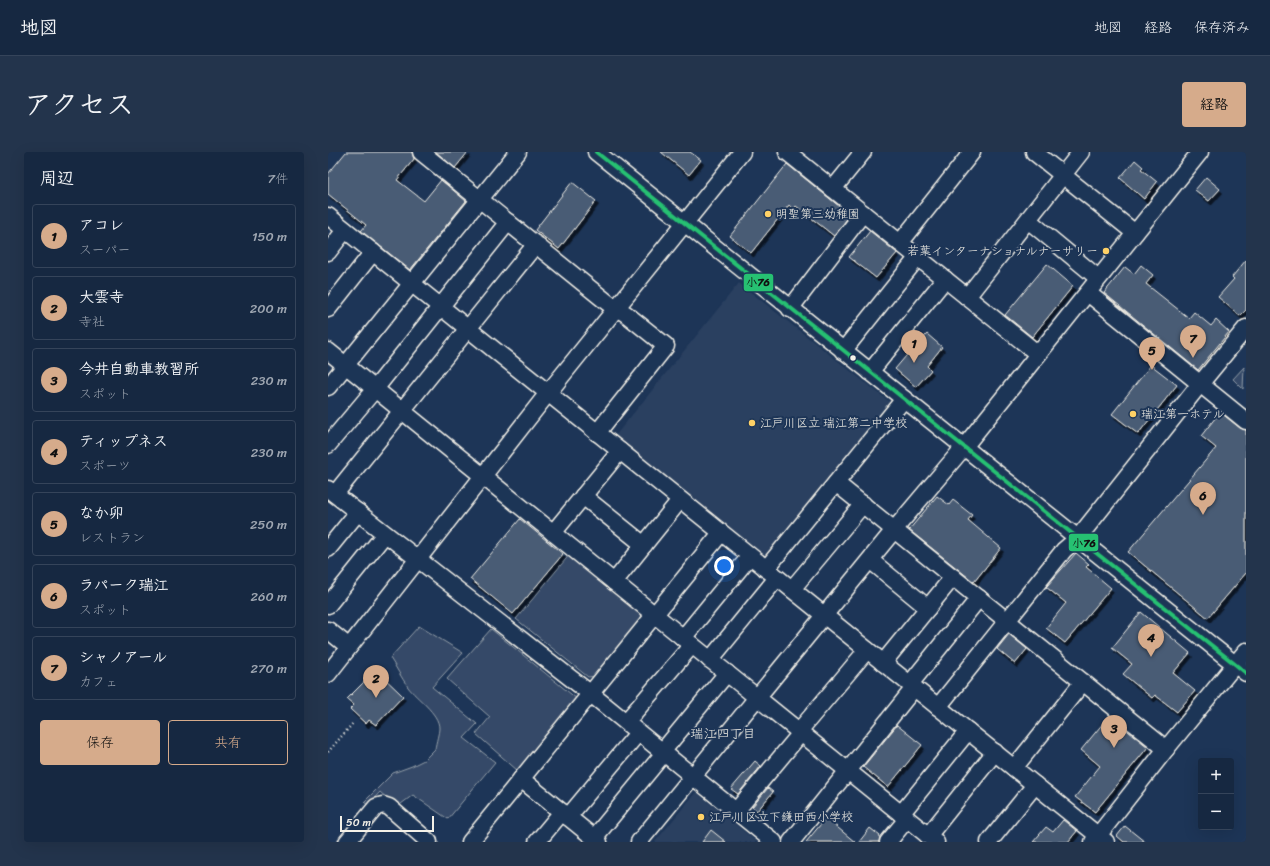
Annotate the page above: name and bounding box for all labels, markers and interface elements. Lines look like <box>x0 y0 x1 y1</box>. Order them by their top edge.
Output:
text: 地図 <box>20 11 58 44</box>
text: 地図 <box>1094 15 1122 40</box>
text: 経路 <box>1144 15 1172 40</box>
text: 保存済み <box>1194 15 1250 40</box>
text: アクセス <box>24 80 134 129</box>
button: 経路 <box>1182 82 1246 127</box>
text: 周辺 <box>40 163 74 193</box>
text: 7件 <box>268 167 288 190</box>
place label: 明聖第三幼稚園 <box>776 203 860 225</box>
marker: 明聖第三幼稚園 <box>763 209 773 219</box>
text: アコレ <box>79 212 124 238</box>
text: 1 <box>51 225 57 248</box>
text: 150 m <box>252 225 287 248</box>
text: スーパー <box>79 238 130 261</box>
place label: 若葉インターナショナルナーサリー <box>907 240 1098 262</box>
marker: 若葉インターナショナルナーサリー <box>1101 246 1111 256</box>
line badge: 小76 <box>743 273 774 292</box>
text: 小76 <box>746 273 770 292</box>
text: 大雲寺 <box>79 284 124 310</box>
text: 2 <box>50 297 58 320</box>
text: 200 m <box>250 297 287 320</box>
text: 寺社 <box>79 310 105 333</box>
pin: 7 <box>1180 325 1206 358</box>
pin: 1 <box>901 330 927 363</box>
pin: 5 <box>1139 337 1165 370</box>
unlabelled marker <box>848 353 858 363</box>
text: 今井自動車教習所 <box>79 356 199 382</box>
text: 3 <box>50 369 58 392</box>
text: 230 m <box>251 369 287 392</box>
text: スポット <box>79 382 131 405</box>
place label: 瑞江第一ホテル <box>1141 403 1225 425</box>
marker: 瑞江第一ホテル <box>1128 409 1138 419</box>
place label: 江戸川区立 瑞江第二中学校 <box>760 412 907 434</box>
marker: 江戸川区立 瑞江第二中学校 <box>747 418 757 428</box>
text: ティップネス <box>79 428 168 454</box>
text: 4 <box>50 441 58 464</box>
text: 230 m <box>251 441 287 464</box>
text: スポーツ <box>79 454 131 477</box>
pin: 6 <box>1190 482 1216 515</box>
text: なか卯 <box>79 500 124 526</box>
text: 5 <box>50 513 58 536</box>
text: 250 m <box>250 513 287 536</box>
text: レストラン <box>79 526 145 549</box>
line badge: 小76 <box>1068 533 1099 552</box>
text: 小76 <box>1072 534 1096 553</box>
your location <box>714 556 734 576</box>
text: ラパーク瑞江 <box>79 572 168 598</box>
text: 6 <box>50 585 58 608</box>
text: 260 m <box>251 585 287 608</box>
text: スポット <box>79 598 131 621</box>
pin: 4 <box>1138 624 1164 657</box>
text: シャノアール <box>79 644 167 670</box>
text: 7 <box>50 657 58 680</box>
text: 270 m <box>250 657 287 680</box>
pin: 2 <box>363 665 389 698</box>
text: カフェ <box>79 670 118 693</box>
pin: 3 <box>1101 715 1127 748</box>
button: 保存 <box>40 720 160 765</box>
button: 共有 <box>168 720 288 765</box>
district label: 瑞江四丁目 <box>690 722 756 745</box>
map controls <box>1198 758 1234 830</box>
button: + <box>1198 758 1234 794</box>
button: − <box>1198 794 1234 830</box>
place label: 江戸川区立下鎌田西小学校 <box>709 806 853 828</box>
marker: 江戸川区立下鎌田西小学校 <box>696 812 706 822</box>
text: 50 m <box>346 813 371 832</box>
scale bar <box>340 814 434 833</box>

